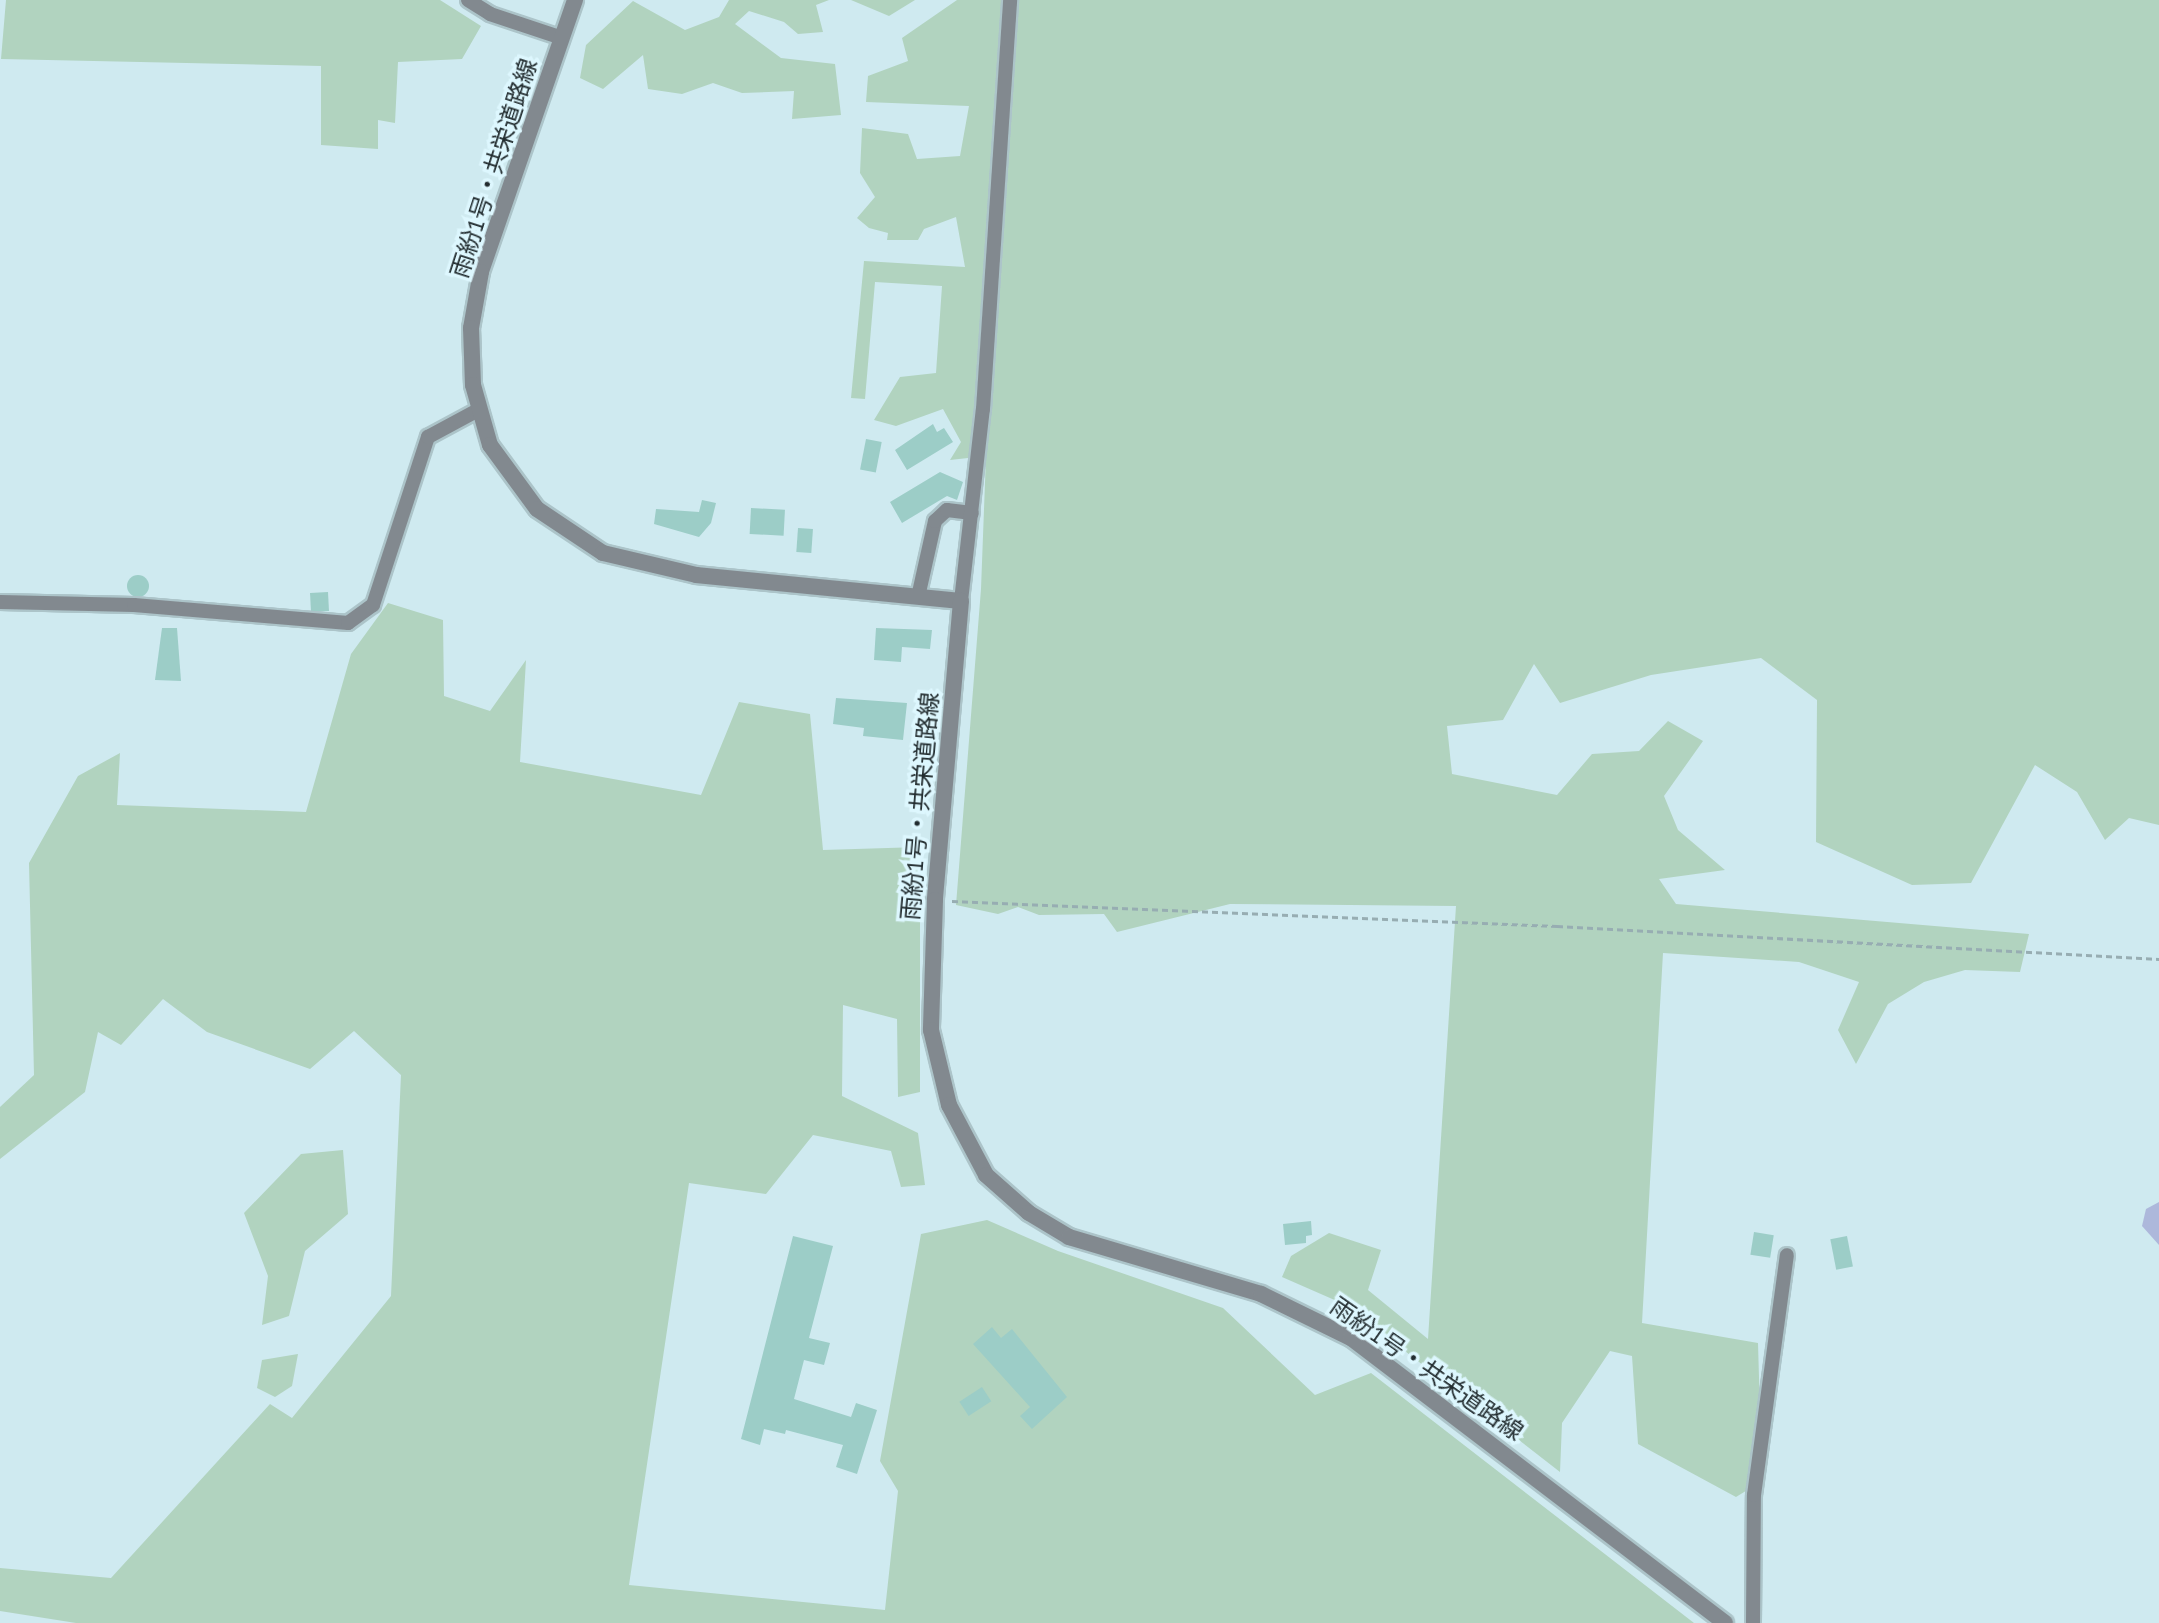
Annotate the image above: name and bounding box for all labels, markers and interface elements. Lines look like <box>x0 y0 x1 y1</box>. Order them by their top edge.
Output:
street label: 雨紛1号・共栄道路線 <box>445 55 543 281</box>
street label: 雨紛1号・共栄道路線 <box>896 691 944 921</box>
street label: 雨紛1号・共栄道路線 <box>1325 1292 1529 1446</box>

